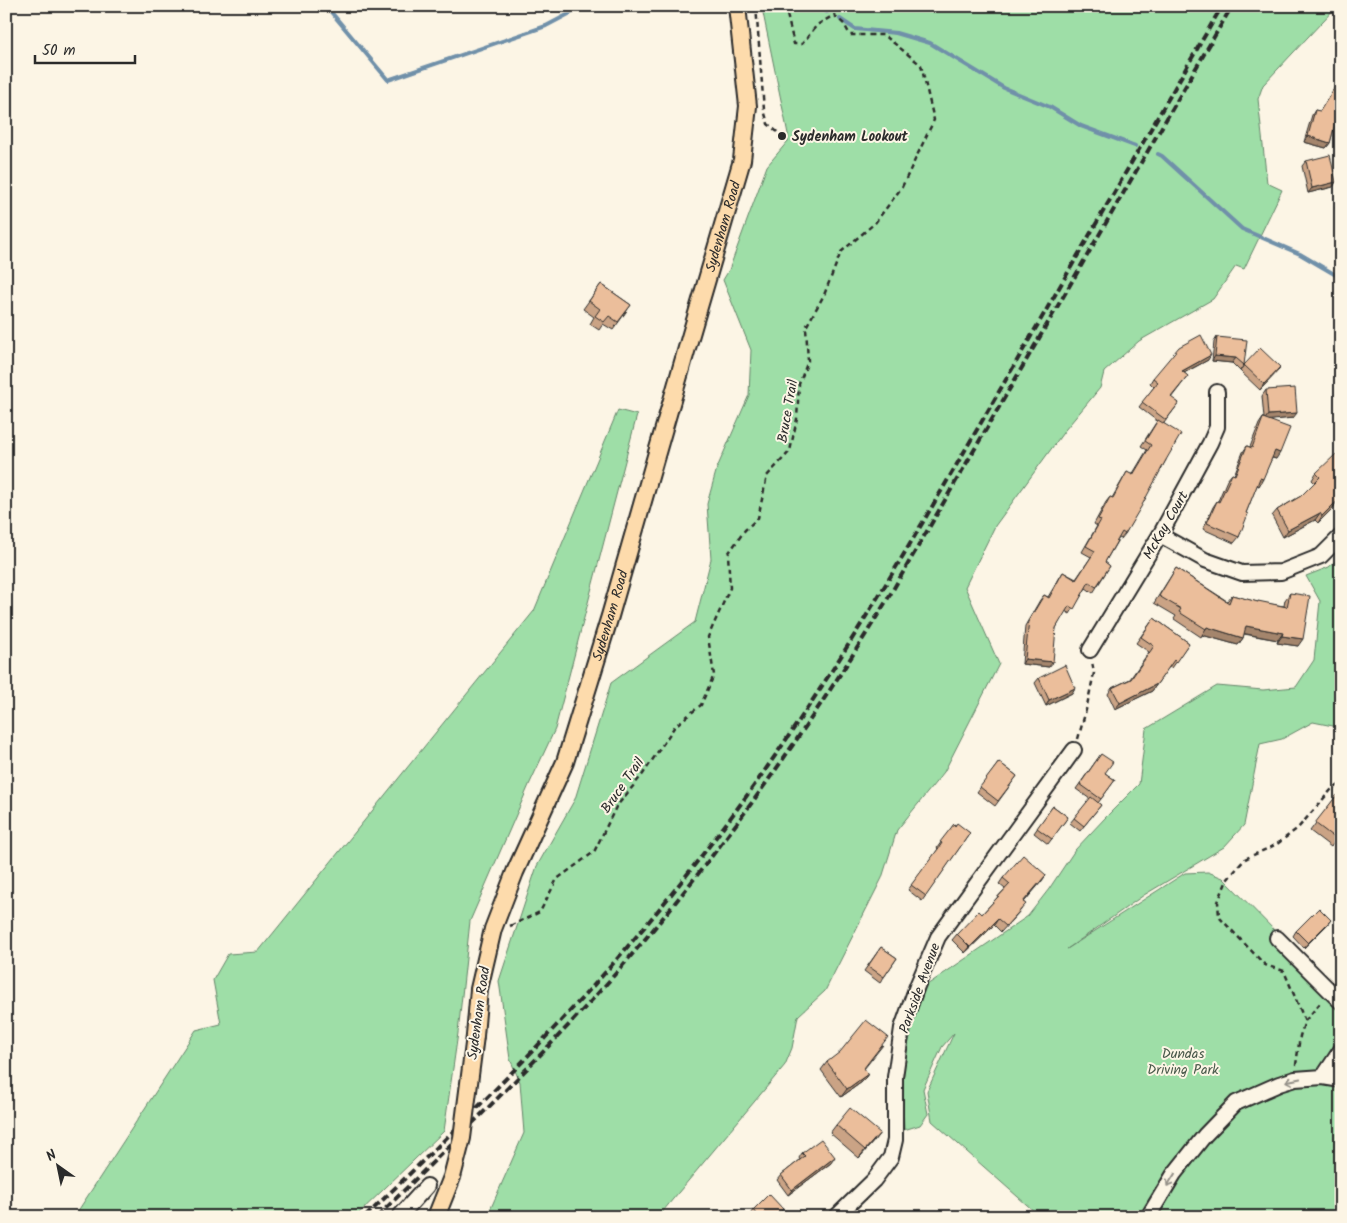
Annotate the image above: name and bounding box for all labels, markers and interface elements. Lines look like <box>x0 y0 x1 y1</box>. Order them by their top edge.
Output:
scale bar <box>35 32 135 64</box>
text: 50 m <box>42 39 76 63</box>
place label: Sydenham Lookout <box>792 126 909 148</box>
marker: Sydenham Lookout <box>776 130 788 142</box>
street label: Sydenham Road <box>700 178 748 275</box>
street label: Bruce Trail <box>772 377 804 445</box>
street label: McKay Court <box>1137 487 1195 564</box>
street label: Sydenham Road <box>587 567 635 664</box>
street label: Bruce Trail <box>595 753 650 818</box>
street label: Parkside Avenue <box>893 939 947 1037</box>
street label: Sydenham Road <box>462 964 497 1061</box>
park label: Dundas Driving Park <box>1147 1043 1219 1081</box>
one-way arrow <box>1285 1076 1301 1085</box>
north arrow <box>32 1140 82 1190</box>
text: N <box>42 1144 61 1168</box>
one-way arrow <box>1165 1173 1175 1187</box>

